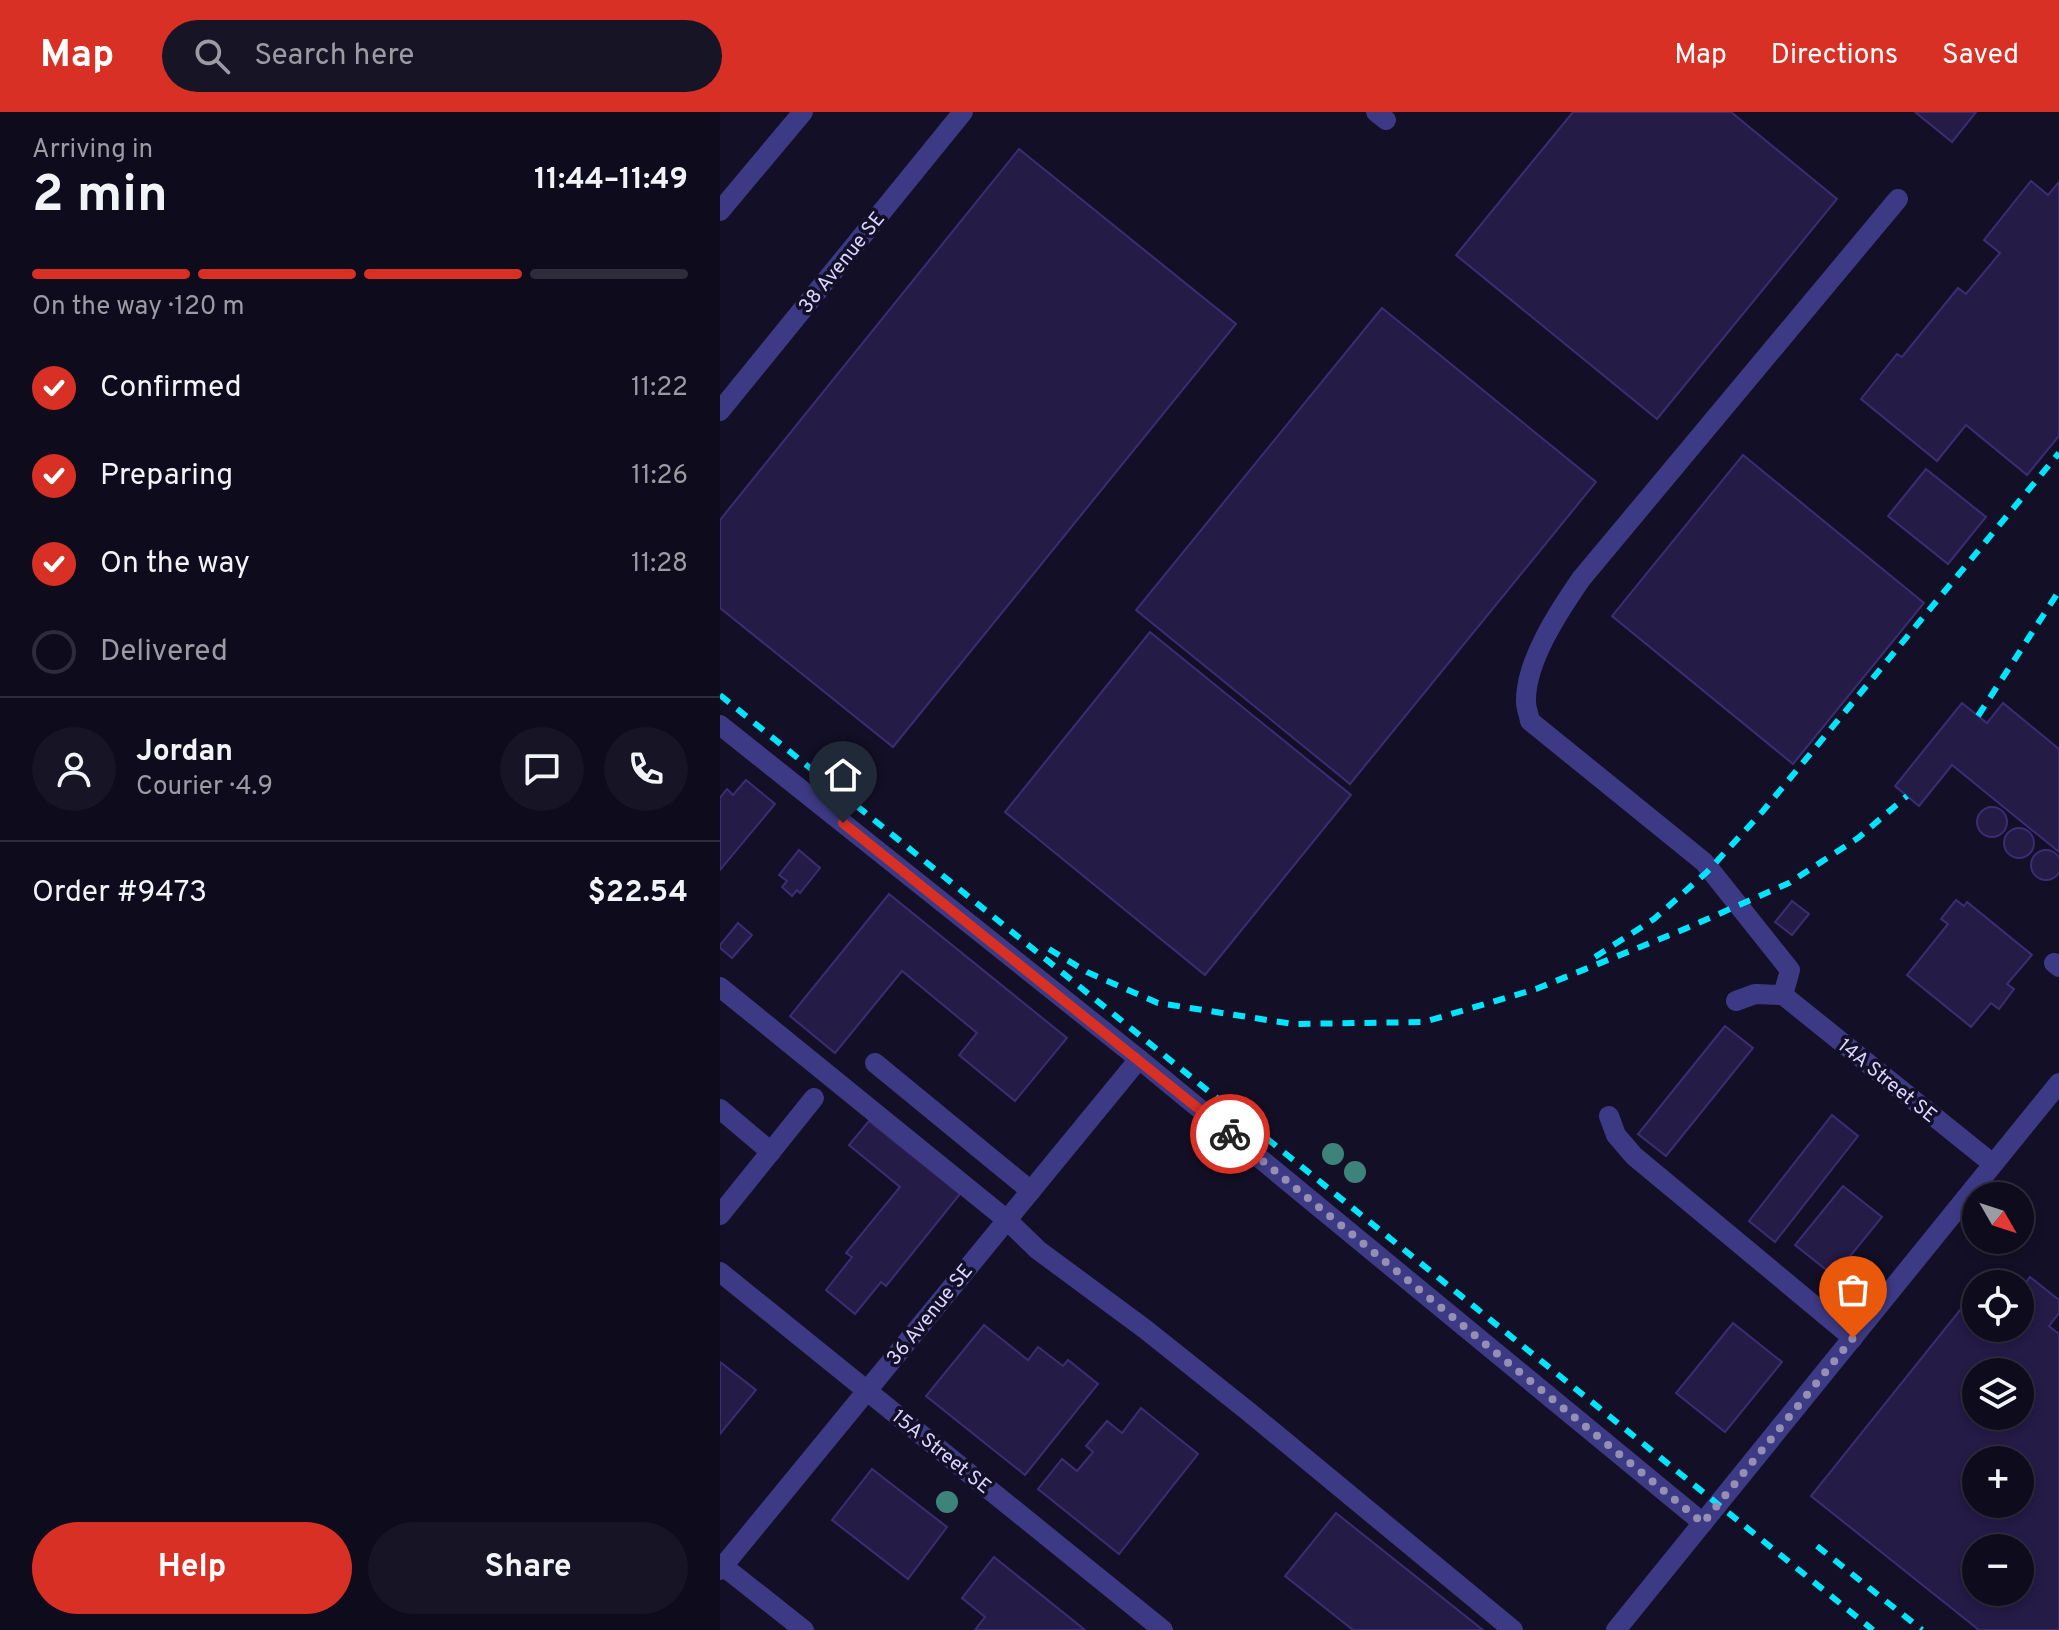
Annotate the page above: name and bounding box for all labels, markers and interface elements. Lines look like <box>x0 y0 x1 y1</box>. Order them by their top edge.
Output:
search box <box>162 20 722 92</box>
text: Map <box>40 32 114 81</box>
icon: search <box>190 34 234 78</box>
text: Search here <box>254 38 414 75</box>
text: Map <box>1674 38 1727 74</box>
text: Directions <box>1771 38 1898 74</box>
text: Saved <box>1942 38 2019 74</box>
text: Arriving in <box>32 134 153 167</box>
text: 11:44–11:49 <box>534 162 688 199</box>
text: 2 min <box>32 164 168 230</box>
street label: 38 Avenue SE <box>794 207 892 320</box>
text: On the way · 120 m <box>32 291 245 324</box>
icon: check <box>32 366 76 410</box>
text: Confirmed <box>100 370 242 407</box>
text: 11:22 <box>631 372 688 405</box>
icon: check <box>32 454 76 498</box>
text: Preparing <box>100 458 233 495</box>
text: 11:26 <box>631 460 688 493</box>
icon: check <box>32 542 76 586</box>
text: On the way <box>100 546 250 583</box>
text: 11:28 <box>631 548 688 581</box>
text: Delivered <box>100 634 228 671</box>
button: person <box>32 727 116 811</box>
button: chat <box>500 727 584 811</box>
button: phone <box>604 727 688 811</box>
text: Jordan <box>136 734 233 771</box>
pin <box>809 741 877 823</box>
icon: home <box>821 753 865 797</box>
text: Courier · 4.9 <box>136 771 273 804</box>
text: Order #9473 <box>32 875 207 912</box>
text: $22.54 <box>588 875 688 912</box>
street label: 14A Street SE <box>1832 1034 1942 1130</box>
courier <box>1190 1094 1270 1174</box>
icon: bike <box>1208 1112 1252 1156</box>
north arrow <box>1962 1182 2034 1254</box>
map controls <box>1962 1182 2034 1606</box>
pin <box>1819 1256 1887 1338</box>
street label: 36 Avenue SE <box>882 1259 979 1371</box>
icon: bag <box>1831 1268 1875 1312</box>
button: locate <box>1962 1270 2034 1342</box>
button: layers <box>1962 1358 2034 1430</box>
street label: 15A Street SE <box>886 1404 996 1501</box>
button: + <box>1962 1446 2034 1518</box>
button: Help <box>32 1522 352 1614</box>
button: Share <box>368 1522 688 1614</box>
button: − <box>1962 1534 2034 1606</box>

